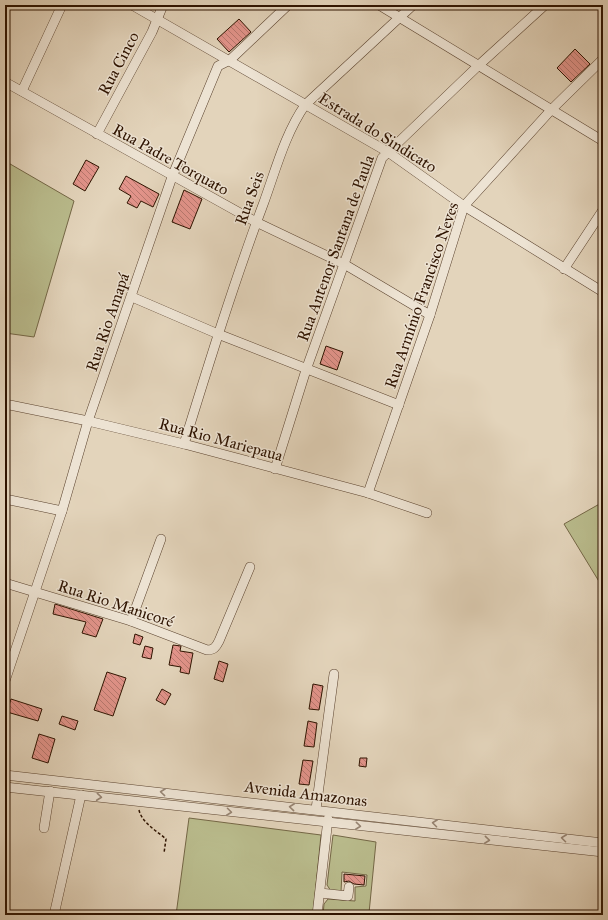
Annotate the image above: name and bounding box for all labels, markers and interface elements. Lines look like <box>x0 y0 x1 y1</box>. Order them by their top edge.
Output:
street label: Rua Cinco <box>94 28 143 98</box>
street label: Estrada do Sindicato <box>315 88 440 176</box>
street label: Rua Padre Torquato <box>109 120 232 200</box>
street label: Rua Antenor Santana de Paula <box>293 152 378 344</box>
street label: Rua Seis <box>231 168 268 228</box>
street label: Rua Armínio Francisco Neves <box>381 199 462 391</box>
street label: Rua Rio Amapá <box>82 270 133 374</box>
street label: Rua Rio Mariepaua <box>157 414 285 465</box>
street label: Rua Rio Manicoré <box>55 576 177 631</box>
street label: Avenida Amazonas <box>243 776 368 810</box>
one-way arrow <box>160 788 166 797</box>
one-way arrow <box>96 792 103 801</box>
one-way arrow <box>289 802 295 811</box>
one-way arrow <box>226 807 232 816</box>
one-way arrow <box>432 819 438 828</box>
one-way arrow <box>355 821 361 830</box>
one-way arrow <box>561 834 567 843</box>
one-way arrow <box>484 835 490 844</box>

